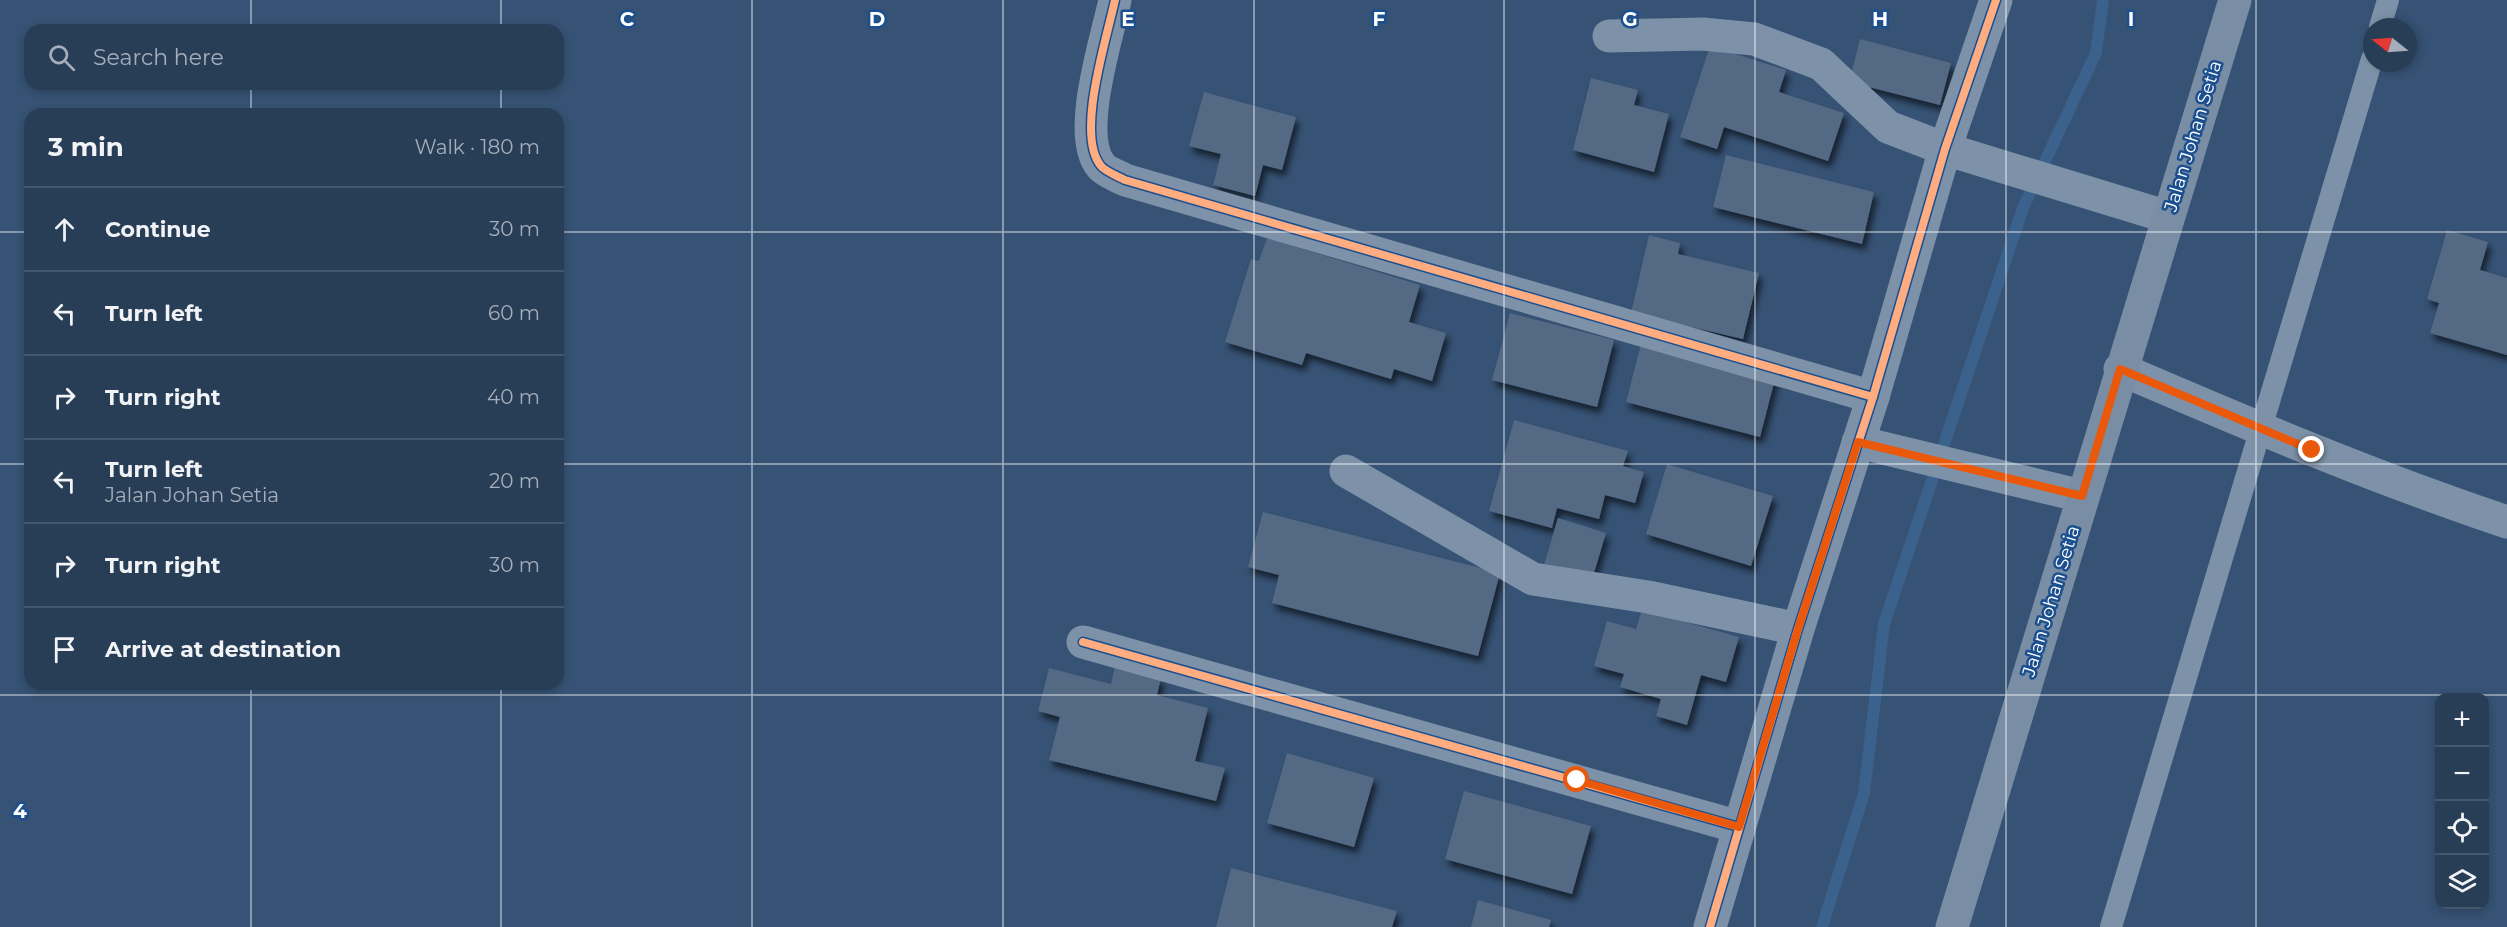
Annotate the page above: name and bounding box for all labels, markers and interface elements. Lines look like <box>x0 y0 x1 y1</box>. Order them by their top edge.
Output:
text: C <box>620 7 635 31</box>
text: D <box>869 7 885 31</box>
text: E <box>1121 7 1135 31</box>
text: F <box>1373 7 1386 31</box>
text: G <box>1622 7 1638 31</box>
text: H <box>1872 7 1888 31</box>
text: I <box>2128 7 2134 31</box>
north arrow <box>2363 18 2417 72</box>
search box <box>24 24 564 90</box>
icon: search <box>45 41 78 74</box>
text: Search here <box>93 44 224 71</box>
street label: Jalan Johan Setia <box>2159 58 2226 215</box>
text: 3 min <box>48 131 124 163</box>
text: Walk · 180 m <box>415 135 540 159</box>
icon: ahead <box>48 213 81 246</box>
text: Continue <box>105 216 211 243</box>
text: 30 m <box>489 217 540 241</box>
icon: left <box>48 297 81 330</box>
text: Turn left <box>105 300 203 327</box>
text: 60 m <box>488 301 540 325</box>
icon: right <box>48 381 81 414</box>
text: Turn right <box>105 384 220 411</box>
text: 40 m <box>487 385 540 409</box>
route end <box>2298 436 2324 462</box>
text: Turn left <box>105 456 203 483</box>
icon: left <box>48 465 81 498</box>
text: 20 m <box>489 469 540 493</box>
text: Jalan Johan Setia <box>105 483 279 507</box>
street label: Jalan Johan Setia <box>2017 523 2084 680</box>
icon: right <box>48 549 81 582</box>
text: Turn right <box>105 552 220 579</box>
text: 30 m <box>489 553 540 577</box>
icon: arrive <box>48 633 81 666</box>
text: Arrive at destination <box>105 636 341 663</box>
map controls <box>2435 693 2489 909</box>
button: + <box>2435 693 2489 747</box>
button: − <box>2435 747 2489 801</box>
route start <box>1563 766 1589 792</box>
text: 4 <box>13 799 27 823</box>
button: locate <box>2435 801 2489 855</box>
button: layers <box>2435 855 2489 909</box>

